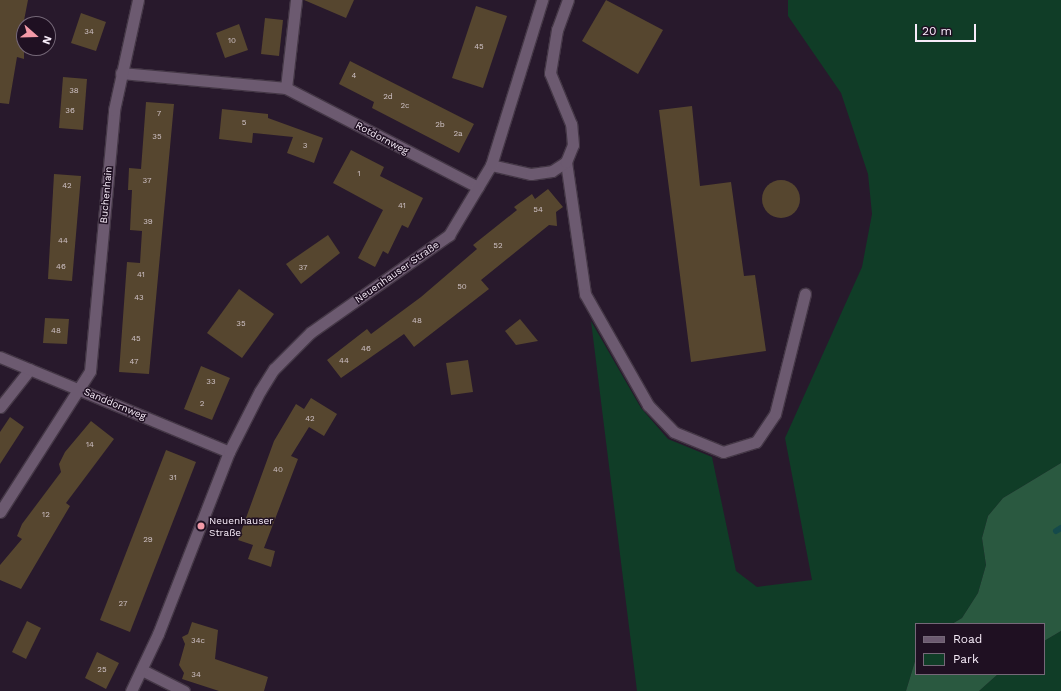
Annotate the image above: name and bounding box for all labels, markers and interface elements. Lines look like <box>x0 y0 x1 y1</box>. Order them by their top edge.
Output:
north arrow <box>16 16 56 56</box>
scale bar <box>917 16 978 42</box>
text: 20 m <box>922 24 952 38</box>
house number: 34 <box>84 27 94 37</box>
text: N <box>39 34 54 46</box>
house number: 10 <box>228 36 236 46</box>
house number: 45 <box>474 42 484 52</box>
house number: 4 <box>352 71 356 81</box>
house number: 38 <box>69 86 79 96</box>
house number: 2d <box>383 92 393 102</box>
house number: 2c <box>400 101 410 111</box>
house number: 36 <box>65 106 75 116</box>
house number: 7 <box>157 109 161 119</box>
house number: 5 <box>242 118 246 128</box>
street label: Rotdornweg <box>353 119 411 157</box>
house number: 2b <box>435 120 445 130</box>
house number: 2a <box>453 129 463 139</box>
house number: 35 <box>152 132 162 142</box>
house number: 3 <box>303 141 307 151</box>
street label: Buchenhain <box>98 166 114 224</box>
house number: 1 <box>357 169 361 179</box>
house number: 37 <box>143 176 151 186</box>
house number: 42 <box>62 181 72 191</box>
house number: 41 <box>398 201 406 211</box>
house number: 54 <box>533 205 543 215</box>
house number: 39 <box>143 217 153 227</box>
house number: 44 <box>58 236 68 246</box>
street label: Neuenhauser Straße <box>353 238 441 306</box>
house number: 52 <box>493 241 503 251</box>
house number: 46 <box>56 262 66 272</box>
house number: 37 <box>299 263 307 273</box>
house number: 41 <box>137 270 145 280</box>
house number: 50 <box>457 282 467 292</box>
house number: 43 <box>134 293 144 303</box>
house number: 48 <box>412 316 422 326</box>
house number: 35 <box>236 319 246 329</box>
house number: 48 <box>51 326 61 336</box>
house number: 45 <box>131 334 141 344</box>
house number: 46 <box>361 344 371 354</box>
house number: 44 <box>339 356 349 366</box>
house number: 47 <box>130 357 138 367</box>
house number: 33 <box>206 377 216 387</box>
street label: Sanddornweg <box>82 386 148 422</box>
house number: 2 <box>200 399 204 409</box>
house number: 42 <box>305 414 315 424</box>
house number: 14 <box>86 440 94 450</box>
house number: 40 <box>273 465 283 475</box>
house number: 31 <box>169 473 177 483</box>
house number: 12 <box>42 510 50 520</box>
place label: Neuenhauser Straße <box>209 514 273 538</box>
marker: Neuenhauser Straße <box>196 521 206 531</box>
house number: 29 <box>143 535 153 545</box>
house number: 27 <box>119 599 127 609</box>
legend <box>915 623 1045 675</box>
text: Road <box>953 632 982 646</box>
house number: 34c <box>191 636 205 646</box>
text: Park <box>953 652 979 666</box>
house number: 25 <box>97 665 107 675</box>
house number: 34 <box>191 670 201 680</box>

